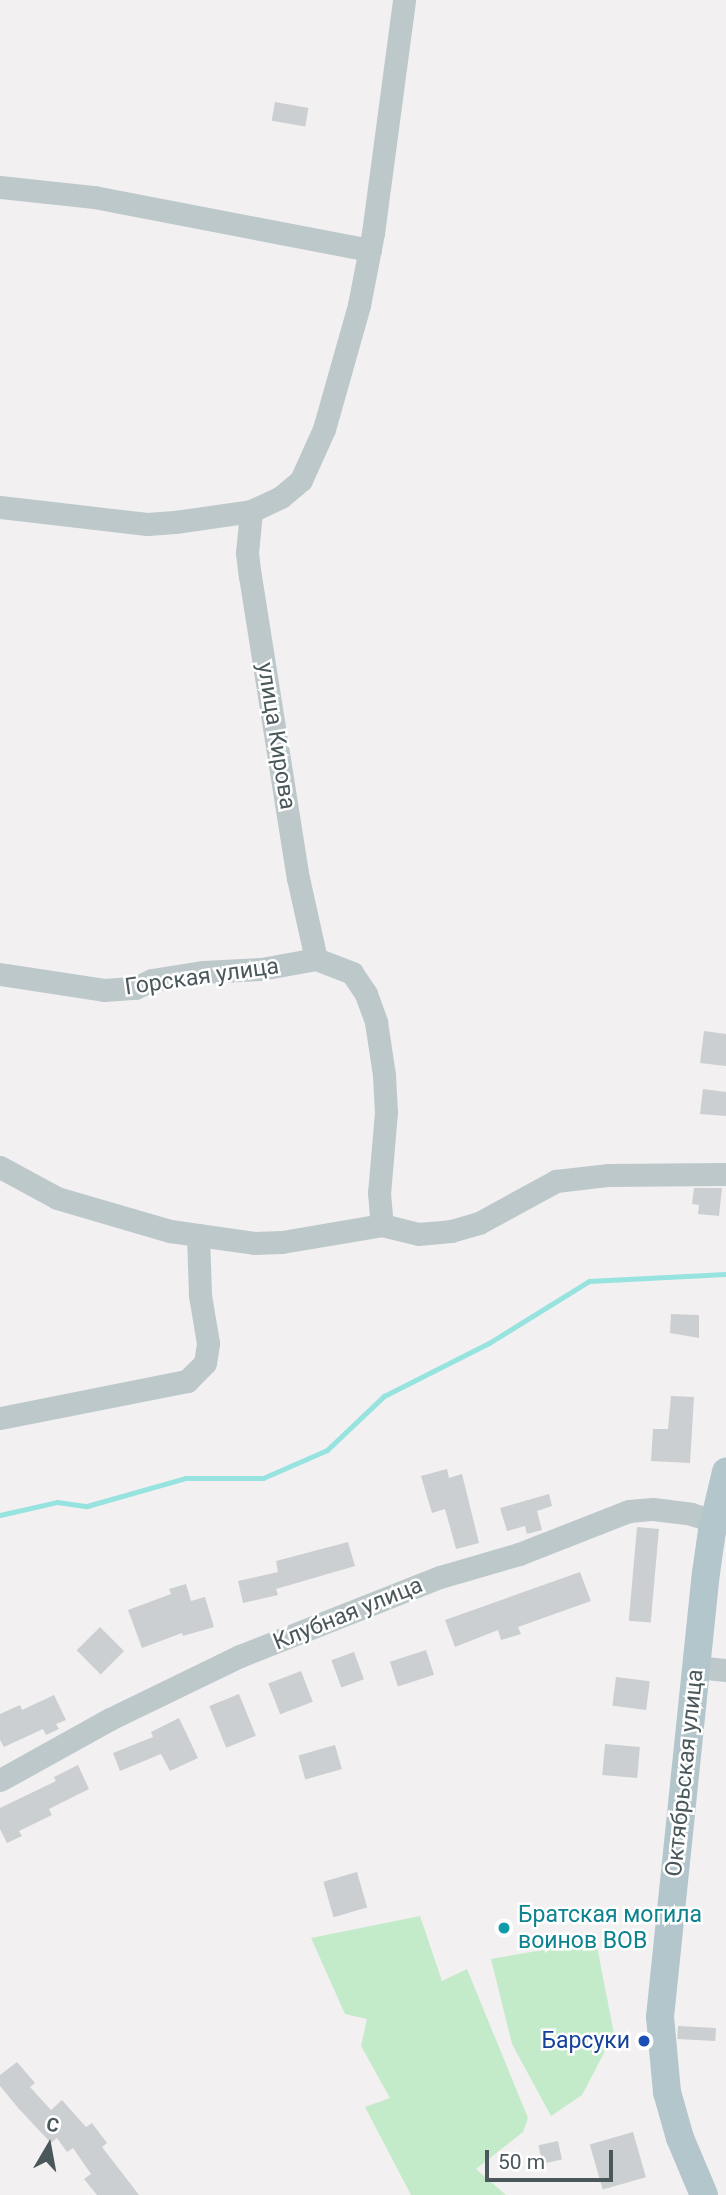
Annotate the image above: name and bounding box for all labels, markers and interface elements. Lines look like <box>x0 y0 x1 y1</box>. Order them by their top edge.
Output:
street label: улица Кирова <box>251 661 301 811</box>
street label: Горская улица <box>123 953 281 1001</box>
street label: Клубная улица <box>269 1571 427 1657</box>
street label: Октябрьская улица <box>660 1668 710 1878</box>
place label: Братская могила воинов ВОВ <box>518 1901 702 1955</box>
marker: Братская могила воинов ВОВ <box>496 1920 512 1936</box>
place label: Барсуки <box>541 2027 630 2055</box>
marker: Барсуки <box>636 2033 652 2049</box>
north arrow <box>14 2111 84 2181</box>
text: С <box>45 2112 61 2137</box>
scale bar <box>488 2136 616 2180</box>
text: 50 m <box>498 2150 545 2174</box>

